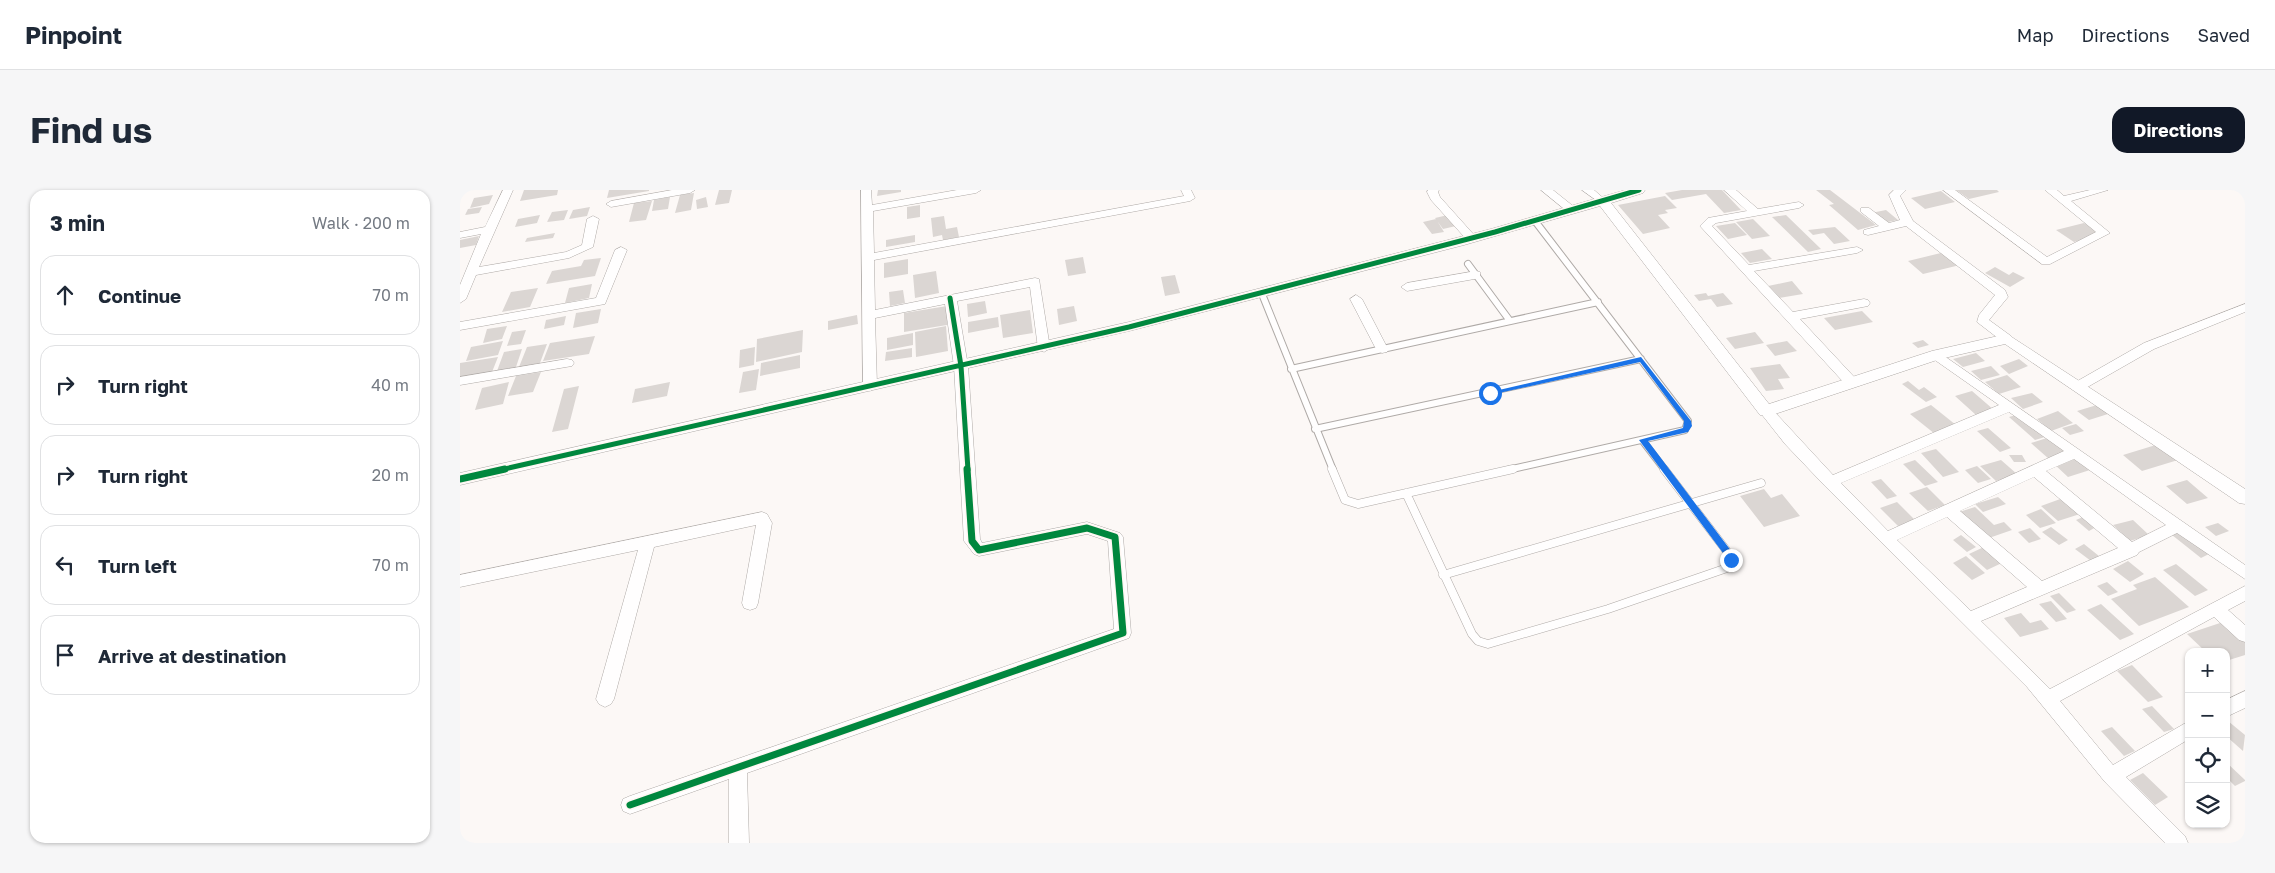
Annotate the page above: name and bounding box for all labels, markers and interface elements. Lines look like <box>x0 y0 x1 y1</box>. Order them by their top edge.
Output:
text: Pinpoint <box>25 20 122 49</box>
text: Map <box>2017 24 2053 46</box>
text: Directions <box>2081 24 2169 46</box>
text: Saved <box>2197 24 2250 46</box>
button: Directions <box>2112 107 2245 153</box>
text: Find us <box>30 109 152 151</box>
text: 3 min <box>50 210 105 236</box>
text: Walk · 200 m <box>312 213 410 233</box>
icon: ahead <box>51 281 79 309</box>
text: Continue <box>98 284 181 307</box>
text: 70 m <box>372 285 409 305</box>
icon: right <box>51 371 79 399</box>
text: Turn right <box>98 374 188 397</box>
text: 40 m <box>371 375 409 395</box>
route start <box>1479 382 1502 405</box>
icon: right <box>51 461 79 489</box>
text: Turn right <box>98 464 188 487</box>
text: 20 m <box>372 465 409 485</box>
route end <box>1720 549 1743 572</box>
icon: left <box>51 551 79 579</box>
text: Turn left <box>98 554 177 577</box>
text: 70 m <box>372 555 409 575</box>
icon: arrive <box>51 641 79 669</box>
text: Arrive at destination <box>98 644 286 667</box>
map controls <box>2185 648 2230 828</box>
button: + <box>2185 648 2230 693</box>
button: − <box>2185 693 2230 738</box>
button: locate <box>2185 738 2230 783</box>
button: layers <box>2185 783 2230 828</box>

